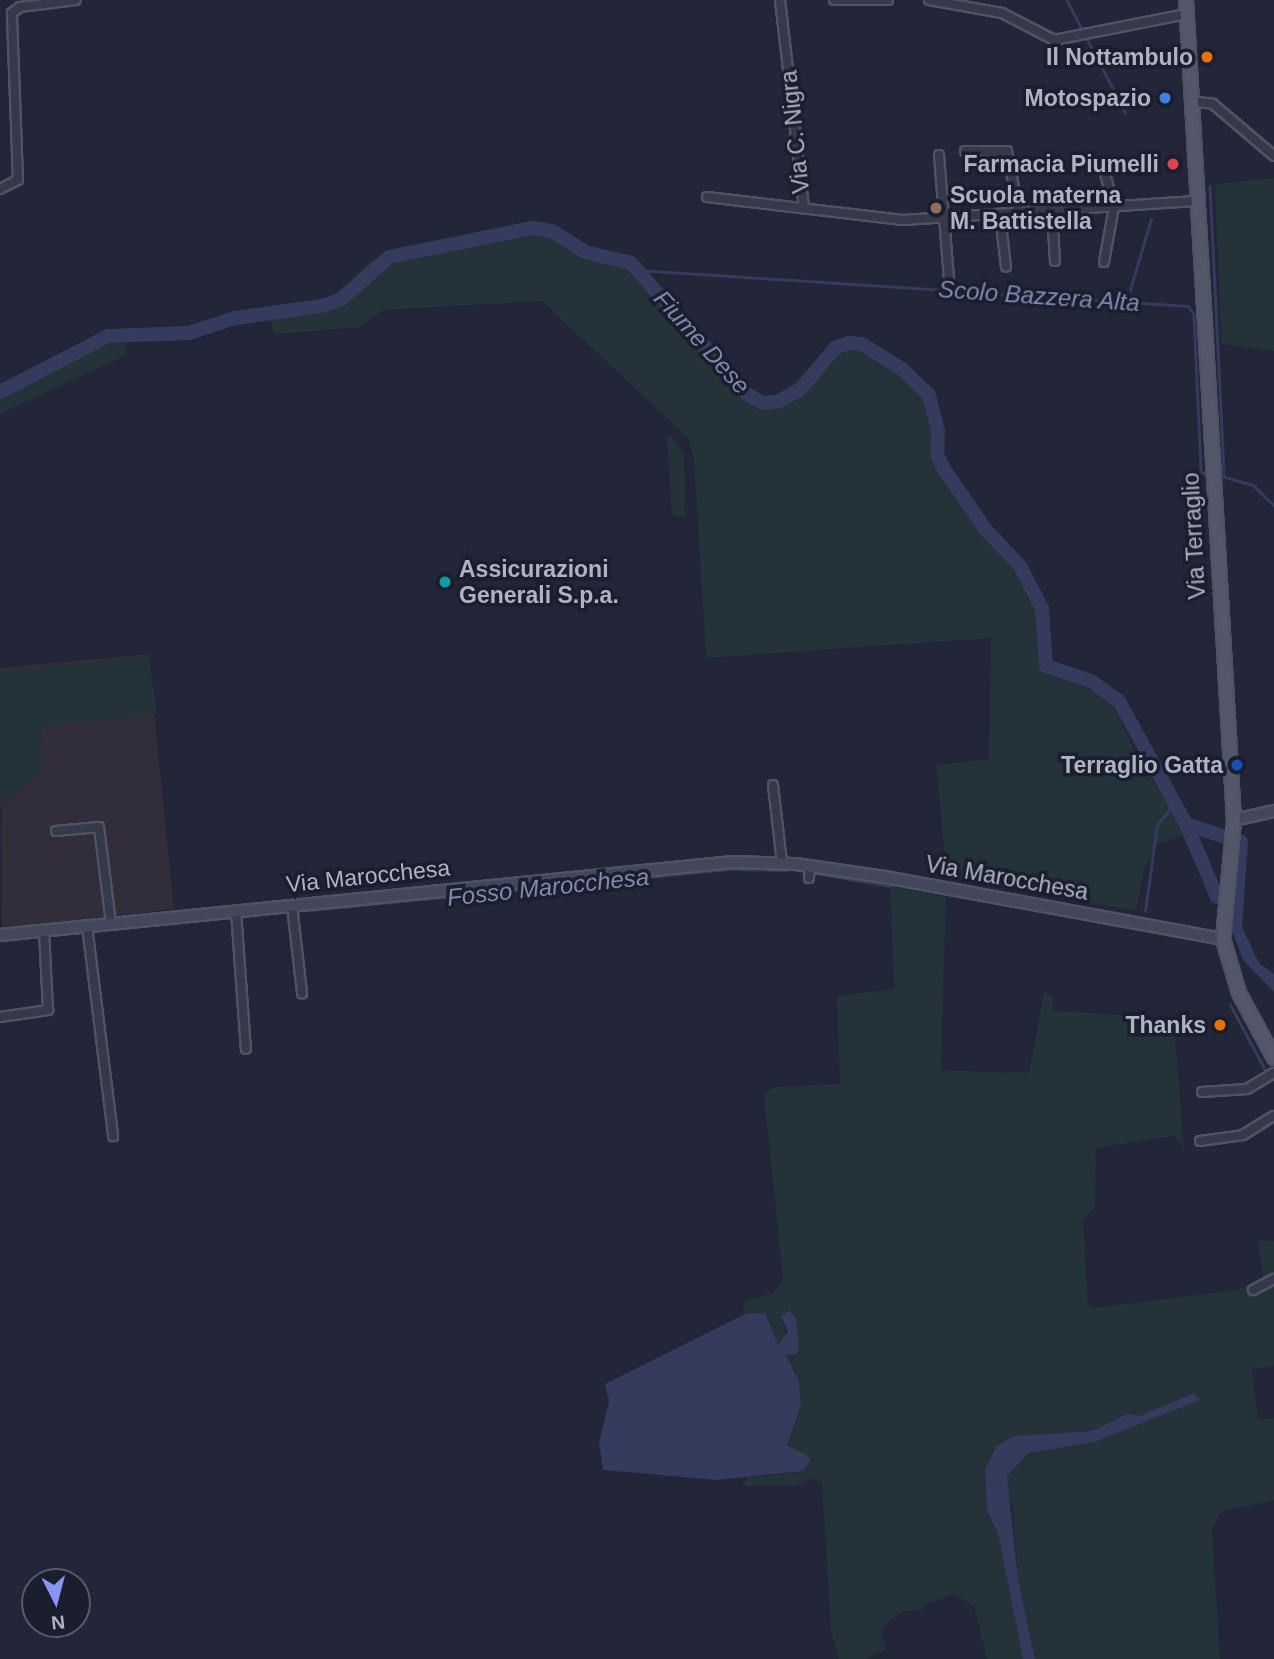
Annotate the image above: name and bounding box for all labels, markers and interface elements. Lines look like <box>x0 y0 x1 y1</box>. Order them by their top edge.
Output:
place label: Il Nottambulo <box>1046 43 1193 71</box>
marker: Il Nottambulo <box>1199 49 1215 65</box>
street label: Via C. Nigra <box>775 69 815 195</box>
place label: Motospazio <box>1025 84 1151 112</box>
marker: Motospazio <box>1157 90 1173 106</box>
place label: Farmacia Piumelli <box>963 150 1159 178</box>
marker: Farmacia Piumelli <box>1165 156 1181 172</box>
place label: Scuola materna M. Battistella <box>950 181 1121 235</box>
marker: Scuola materna M. Battistella <box>928 200 944 216</box>
water label: Scolo Bazzera Alta <box>937 275 1141 317</box>
water label: Fiume Dese <box>648 284 756 400</box>
street label: Via Terraglio <box>1177 472 1211 600</box>
place label: Assicurazioni Generali S.p.a. <box>459 555 619 609</box>
marker: Assicurazioni Generali S.p.a. <box>437 574 453 590</box>
place label: Terraglio Gatta <box>1061 751 1223 779</box>
marker: Terraglio Gatta <box>1229 757 1245 773</box>
street label: Via Marocchesa <box>924 850 1090 906</box>
street label: Via Marocchesa <box>285 854 451 898</box>
water label: Fosso Marocchesa <box>446 862 650 912</box>
place label: Thanks <box>1125 1011 1206 1039</box>
marker: Thanks <box>1212 1017 1228 1033</box>
north arrow <box>21 1568 91 1638</box>
text: N <box>50 1611 66 1634</box>

